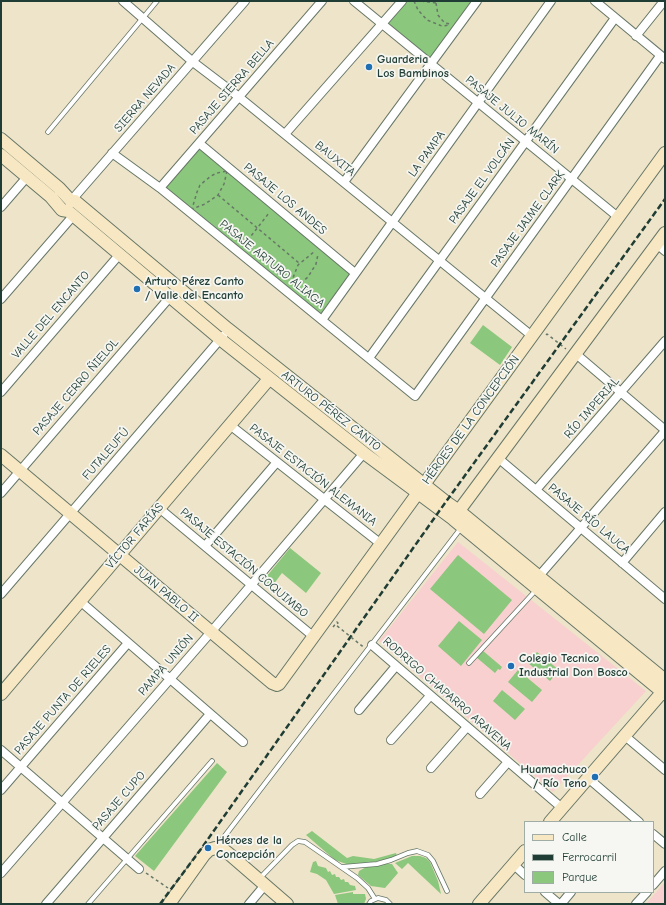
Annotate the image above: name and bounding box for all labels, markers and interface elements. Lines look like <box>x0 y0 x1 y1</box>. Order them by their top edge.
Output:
street label: PASAJE SIERRA BELLA <box>187 37 277 137</box>
place label: Guarderia Los Bambinos <box>377 53 449 81</box>
street label: SIERRA NEVADA <box>111 61 179 135</box>
marker: Guarderia Los Bambinos <box>364 62 374 72</box>
street label: PASAJE JULIO MARÍN <box>462 73 562 157</box>
street label: LA PAMPA <box>405 128 449 180</box>
street label: PASAJE EL VOLCÁN <box>446 135 518 227</box>
street label: BAUXITA <box>312 138 358 180</box>
street label: PASAJE LOS ANDES <box>241 160 329 238</box>
street label: PASAJE JAIME CLARK <box>488 168 568 270</box>
street label: PASAJE ARTURO ALIAGA <box>216 217 328 311</box>
street label: VALLE DEL ENCANTO <box>9 268 93 362</box>
place label: Arturo Pérez Canto / Valle del Encanto <box>145 275 244 303</box>
marker: Arturo Pérez Canto / Valle del Encanto <box>132 284 142 294</box>
street label: PASAJE CERRO ÑIELOL <box>30 336 122 438</box>
street label: HÉROES DE LA CONCEPCIÓN <box>419 353 523 487</box>
street label: ARTURO PÉREZ CANTO <box>278 368 384 454</box>
street label: RÍO IMPERIAL <box>561 374 623 442</box>
street label: PASAJE ESTACIÓN ALEMANIA <box>246 421 380 529</box>
street label: FUTALEUFÚ <box>80 425 132 483</box>
street label: PASAJE RÍO LAUCA <box>545 481 633 557</box>
street label: VÍCTOR FARÍAS <box>103 500 167 572</box>
street label: PASAJE ESTACIÓN COQUIMBO <box>177 505 311 621</box>
street label: JUAN PABLO II <box>131 563 201 625</box>
street label: PAMPA UNIÓN <box>135 631 197 699</box>
street label: RODRIGO CHAPARRO ARAVENA <box>380 634 514 754</box>
street label: PASAJE PUNTA DE RIELES <box>12 642 114 758</box>
place label: Colegio Tecnico Industrial Don Bosco <box>519 652 628 680</box>
marker: Colegio Tecnico Industrial Don Bosco <box>506 661 516 671</box>
place label: Huamachuco / Río Teno <box>520 763 587 791</box>
street label: PASAJE CUPO <box>89 768 149 834</box>
marker: Huamachuco / Río Teno <box>590 772 600 782</box>
legend <box>524 821 654 893</box>
text: Calle <box>562 830 587 844</box>
place label: Héroes de la Concepción <box>216 834 282 862</box>
marker: Héroes de la Concepción <box>203 843 213 853</box>
text: Ferrocarril <box>562 850 617 864</box>
text: Parque <box>562 870 597 884</box>

